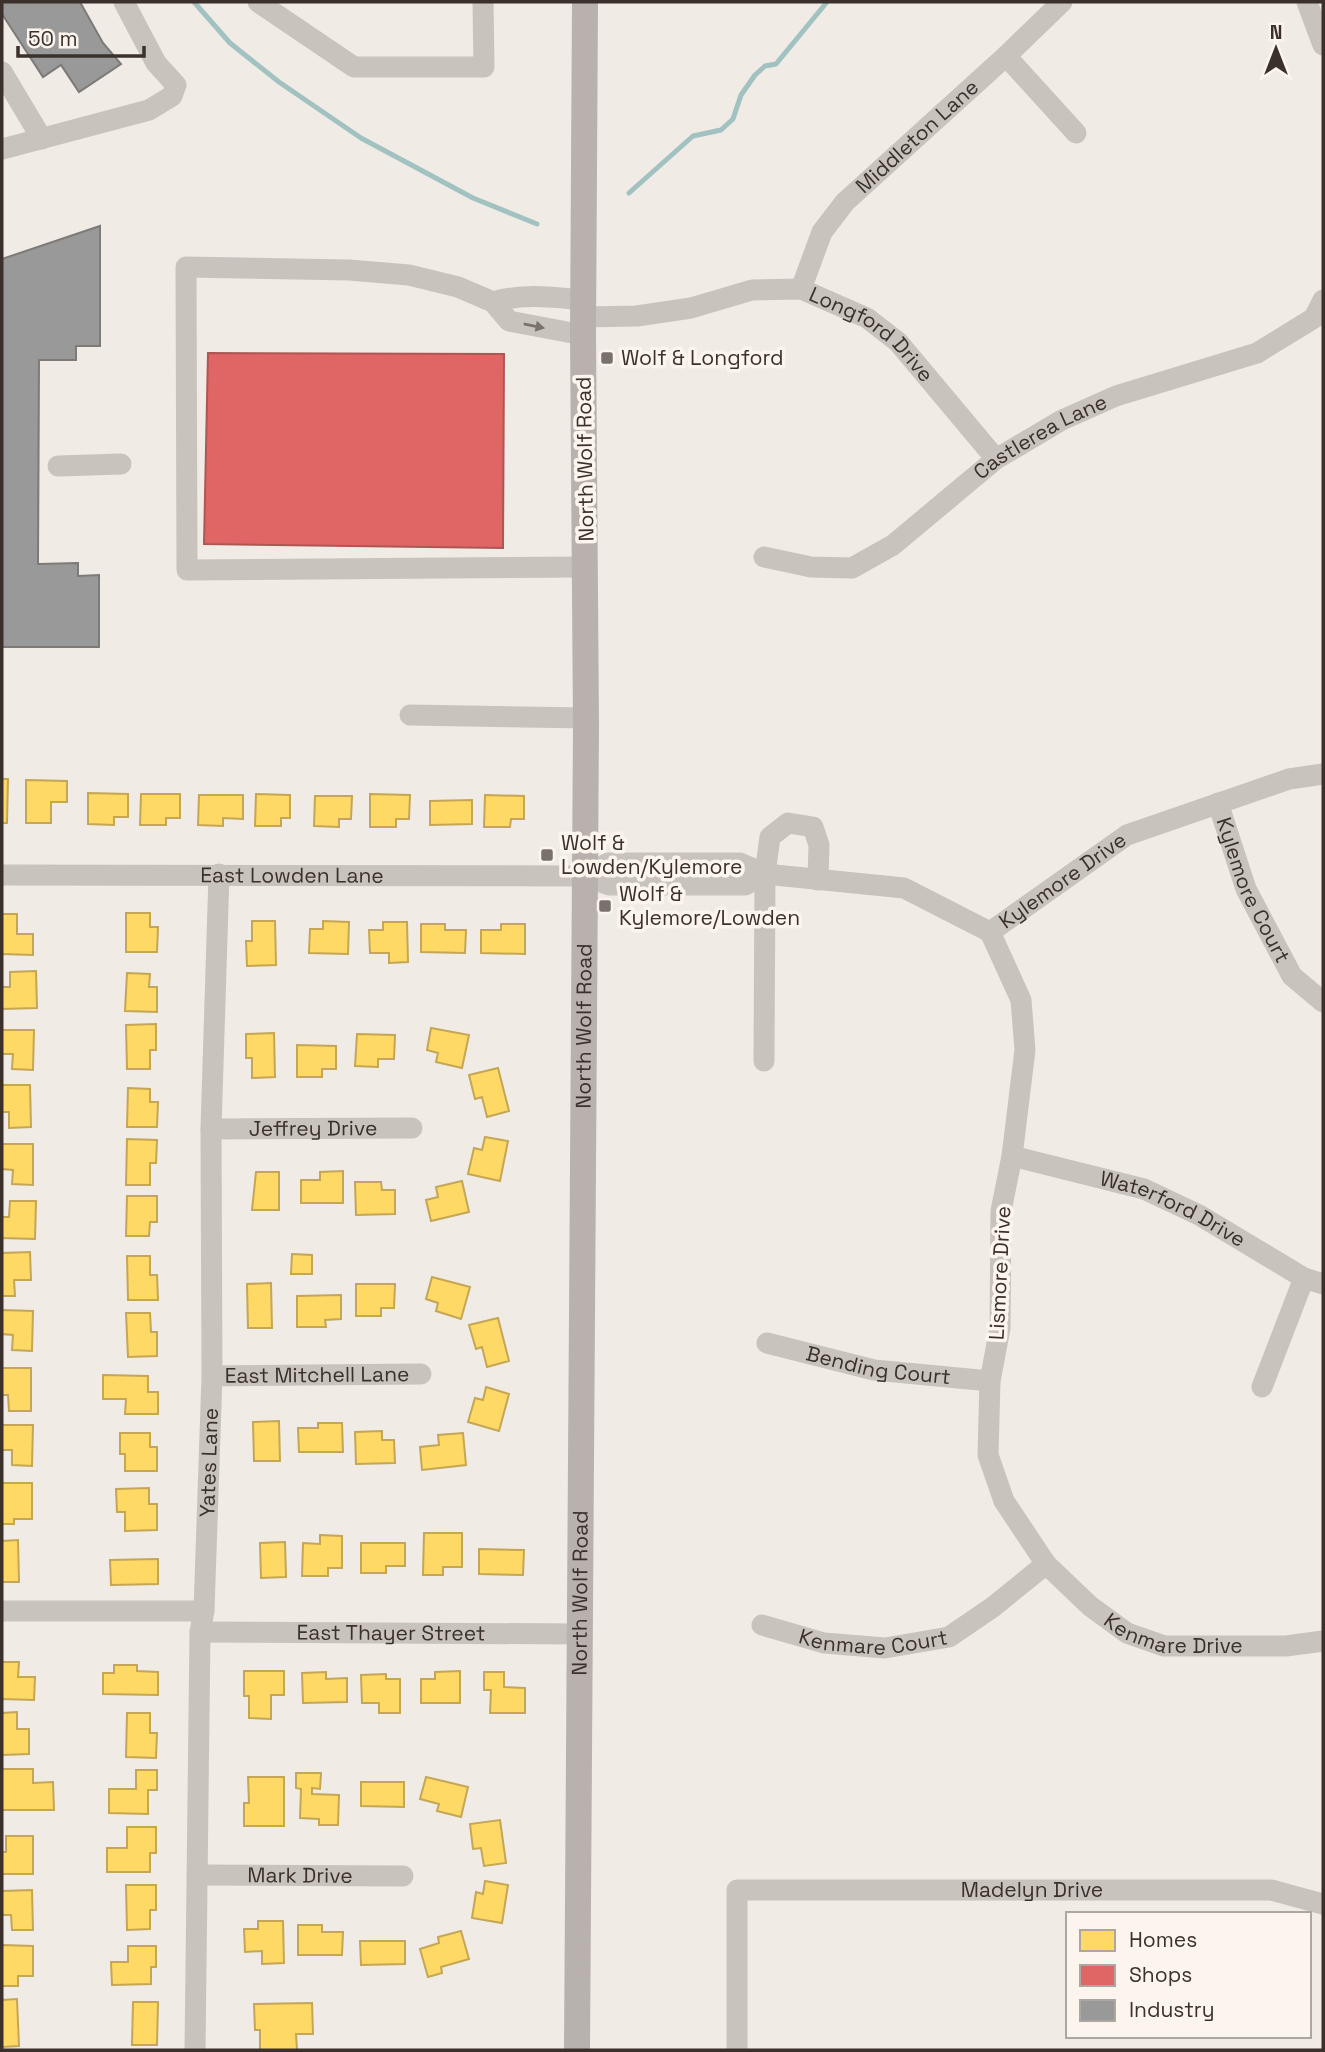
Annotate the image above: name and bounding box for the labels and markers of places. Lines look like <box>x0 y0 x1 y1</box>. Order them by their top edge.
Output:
place label: Wolf & Longford <box>621 344 784 371</box>
marker: Wolf & Longford <box>599 350 615 366</box>
place label: Wolf & Lowden/Kylemore <box>561 829 742 880</box>
marker: Wolf & Lowden/Kylemore <box>539 847 555 863</box>
place label: Wolf & Kylemore/Lowden <box>619 880 800 931</box>
marker: Wolf & Kylemore/Lowden <box>597 898 613 914</box>

